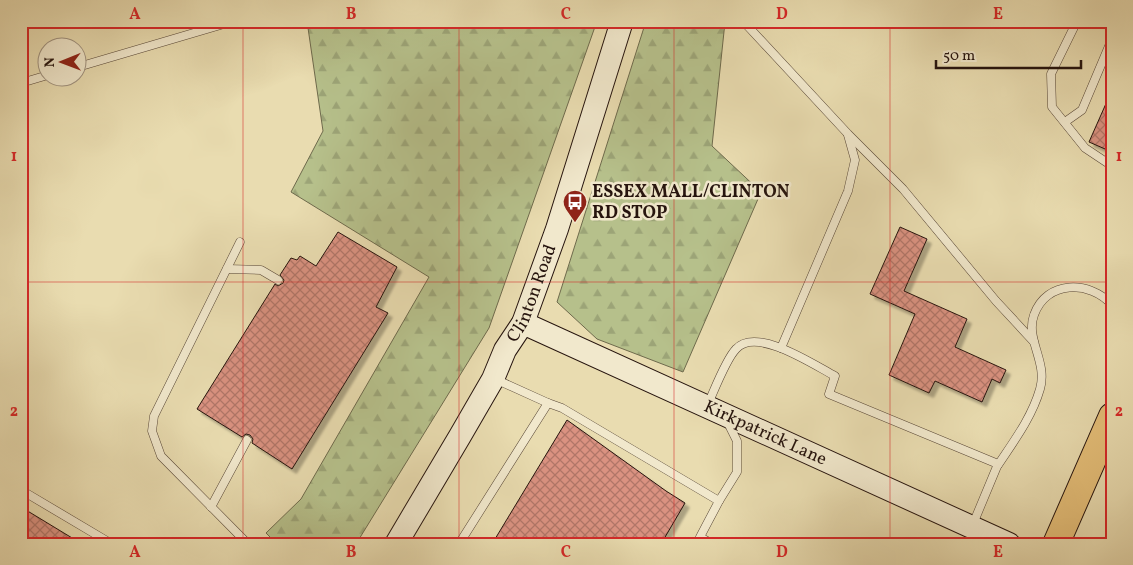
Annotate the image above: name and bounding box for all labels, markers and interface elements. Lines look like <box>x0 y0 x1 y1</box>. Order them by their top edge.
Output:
text: A <box>129 4 141 26</box>
text: B <box>346 4 357 26</box>
text: C <box>561 4 571 26</box>
text: D <box>776 4 788 26</box>
text: E <box>993 4 1003 26</box>
north arrow <box>38 38 88 88</box>
scale bar <box>936 38 1080 70</box>
text: 50 m <box>943 46 975 67</box>
text: N <box>41 57 60 67</box>
text: 1 <box>11 146 17 168</box>
text: 1 <box>1116 146 1122 168</box>
place label: ESSEX MALL/CLINTON RD STOP <box>592 180 790 226</box>
bus stop icon: ESSEX MALL/CLINTON RD STOP <box>562 189 588 223</box>
street label: Clinton Road <box>501 241 563 348</box>
street label: Kirkpatrick Lane <box>700 394 831 472</box>
text: 2 <box>10 401 18 423</box>
text: 2 <box>1115 401 1123 423</box>
text: A <box>129 542 141 564</box>
text: B <box>346 542 357 564</box>
text: C <box>561 542 571 564</box>
text: D <box>776 542 788 564</box>
text: E <box>993 542 1003 564</box>

